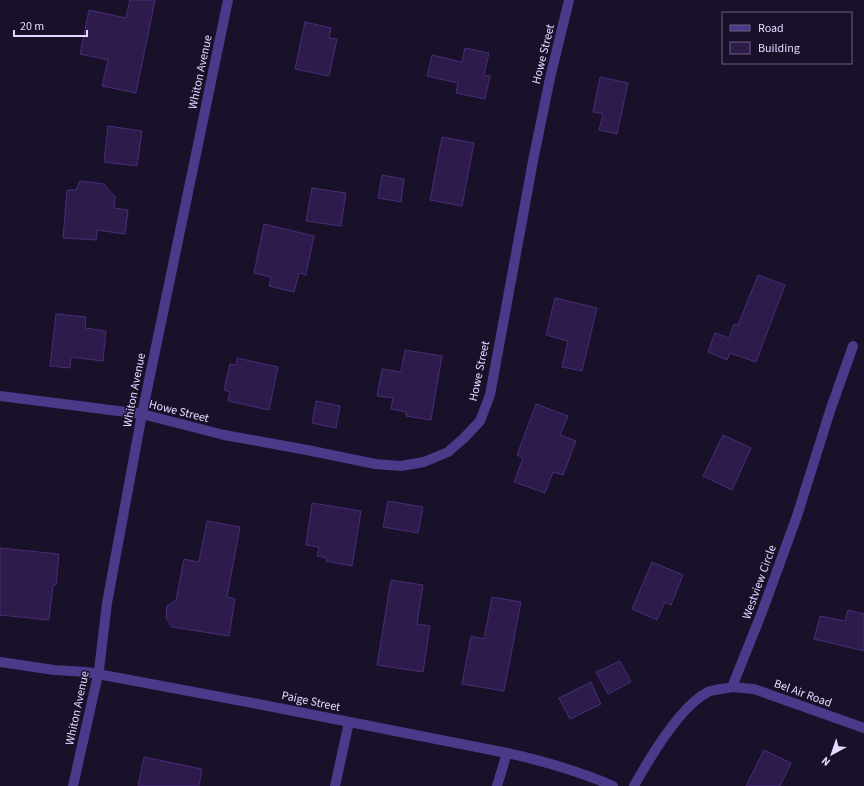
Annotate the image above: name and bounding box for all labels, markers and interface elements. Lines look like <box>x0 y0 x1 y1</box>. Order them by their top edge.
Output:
scale bar <box>14 12 87 38</box>
legend <box>722 12 852 64</box>
text: 20 m <box>20 18 44 35</box>
text: Road <box>758 20 784 37</box>
street label: Howe Street <box>528 22 559 86</box>
street label: Whiton Avenue <box>184 33 217 111</box>
text: Building <box>758 40 800 57</box>
street label: Howe Street <box>465 339 494 403</box>
street label: Whiton Avenue <box>119 351 150 429</box>
street label: Howe Street <box>147 396 211 427</box>
street label: Westview Circle <box>738 543 781 622</box>
street label: Whiton Avenue <box>61 669 94 747</box>
street label: Bel Air Road <box>772 675 834 712</box>
street label: Paige Street <box>280 687 342 716</box>
north arrow <box>812 734 852 774</box>
text: N <box>818 753 834 769</box>

